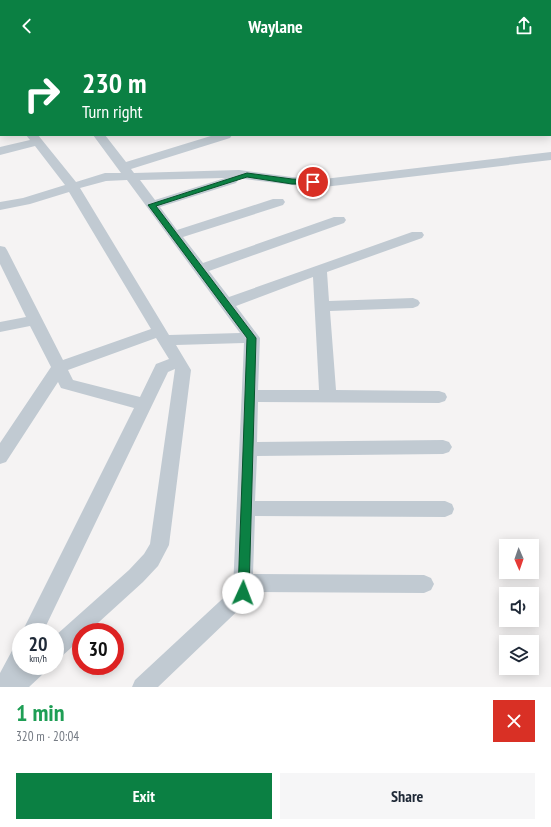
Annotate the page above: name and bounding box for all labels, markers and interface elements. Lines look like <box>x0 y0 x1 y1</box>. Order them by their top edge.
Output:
icon: back <box>16 15 38 37</box>
text: Waylane <box>248 15 303 38</box>
icon: share <box>513 15 535 37</box>
text: 230 m <box>82 64 146 101</box>
icon: right <box>16 68 68 120</box>
text: Turn right <box>82 100 142 123</box>
pin <box>296 165 330 199</box>
icon: arrive <box>302 171 324 193</box>
north arrow <box>499 539 539 579</box>
map controls <box>499 539 539 675</box>
position arrow <box>222 572 264 614</box>
button: sound <box>499 587 539 627</box>
speed limit sign: 30 <box>72 623 124 675</box>
text: 20 <box>28 631 48 657</box>
button: layers <box>499 635 539 675</box>
text: km/h <box>29 652 47 665</box>
text: 1 min <box>16 697 64 728</box>
button: close <box>493 700 535 742</box>
text: 320 m · 20:04 <box>16 728 79 745</box>
button: Exit <box>16 773 272 819</box>
button: Share <box>280 773 535 819</box>

